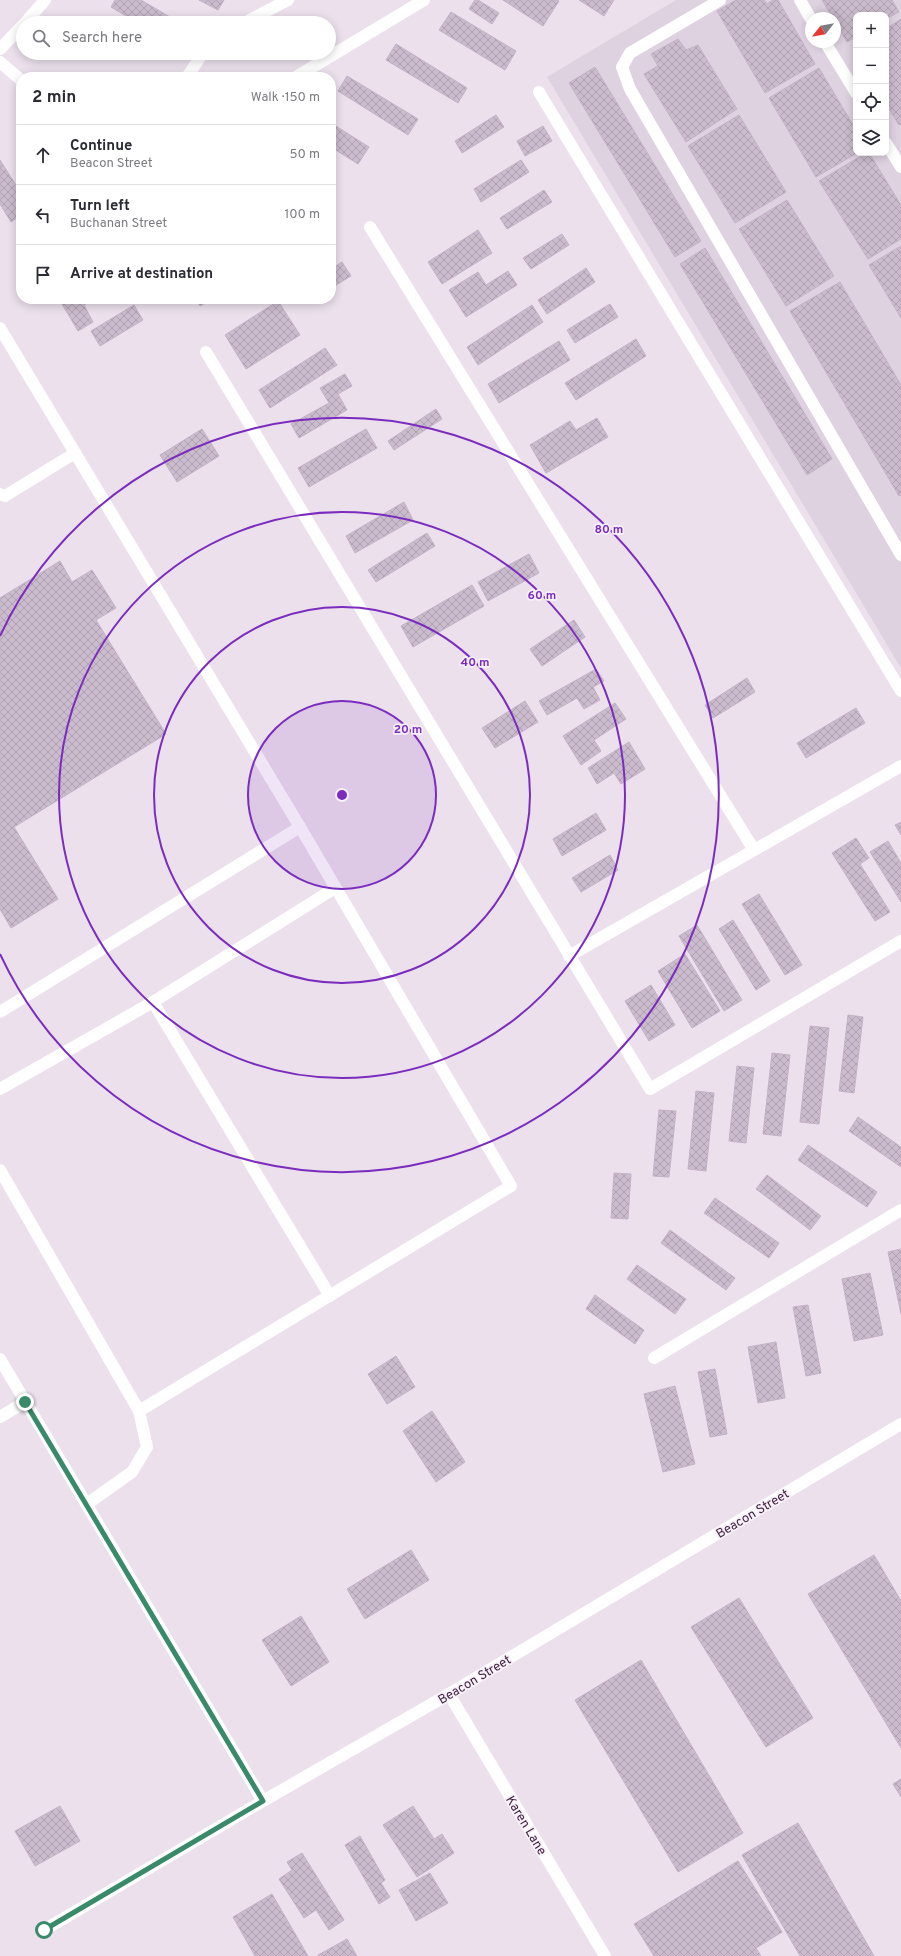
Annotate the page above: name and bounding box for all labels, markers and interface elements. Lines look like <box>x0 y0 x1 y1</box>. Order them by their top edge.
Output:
north arrow <box>805 12 841 48</box>
map controls <box>853 12 889 156</box>
button: + <box>853 12 889 48</box>
search box <box>16 16 336 60</box>
icon: search <box>30 27 52 49</box>
text: Search here <box>62 29 142 48</box>
button: − <box>853 48 889 84</box>
button: locate <box>853 84 889 120</box>
text: 2 min <box>32 87 76 109</box>
text: Walk · 150 m <box>251 90 320 106</box>
button: layers <box>853 120 889 156</box>
text: Continue <box>70 137 132 156</box>
icon: ahead <box>32 144 54 166</box>
text: 50 m <box>290 147 320 163</box>
text: Beacon Street <box>70 156 153 172</box>
text: Turn left <box>70 197 130 216</box>
icon: left <box>32 204 54 226</box>
text: 100 m <box>284 207 320 223</box>
text: Buchanan Street <box>70 216 167 232</box>
icon: arrive <box>32 264 54 286</box>
text: Arrive at destination <box>70 265 213 284</box>
text: 80 m <box>595 522 623 538</box>
text: 60 m <box>528 588 556 604</box>
text: 40 m <box>460 655 490 671</box>
text: 20 m <box>394 722 422 738</box>
centre of rings <box>335 788 349 802</box>
route end <box>16 1393 34 1411</box>
street label: Beacon Street <box>714 1487 793 1543</box>
street label: Beacon Street <box>436 1653 515 1709</box>
street label: Karen Lane <box>501 1793 549 1859</box>
route start <box>35 1921 53 1939</box>

